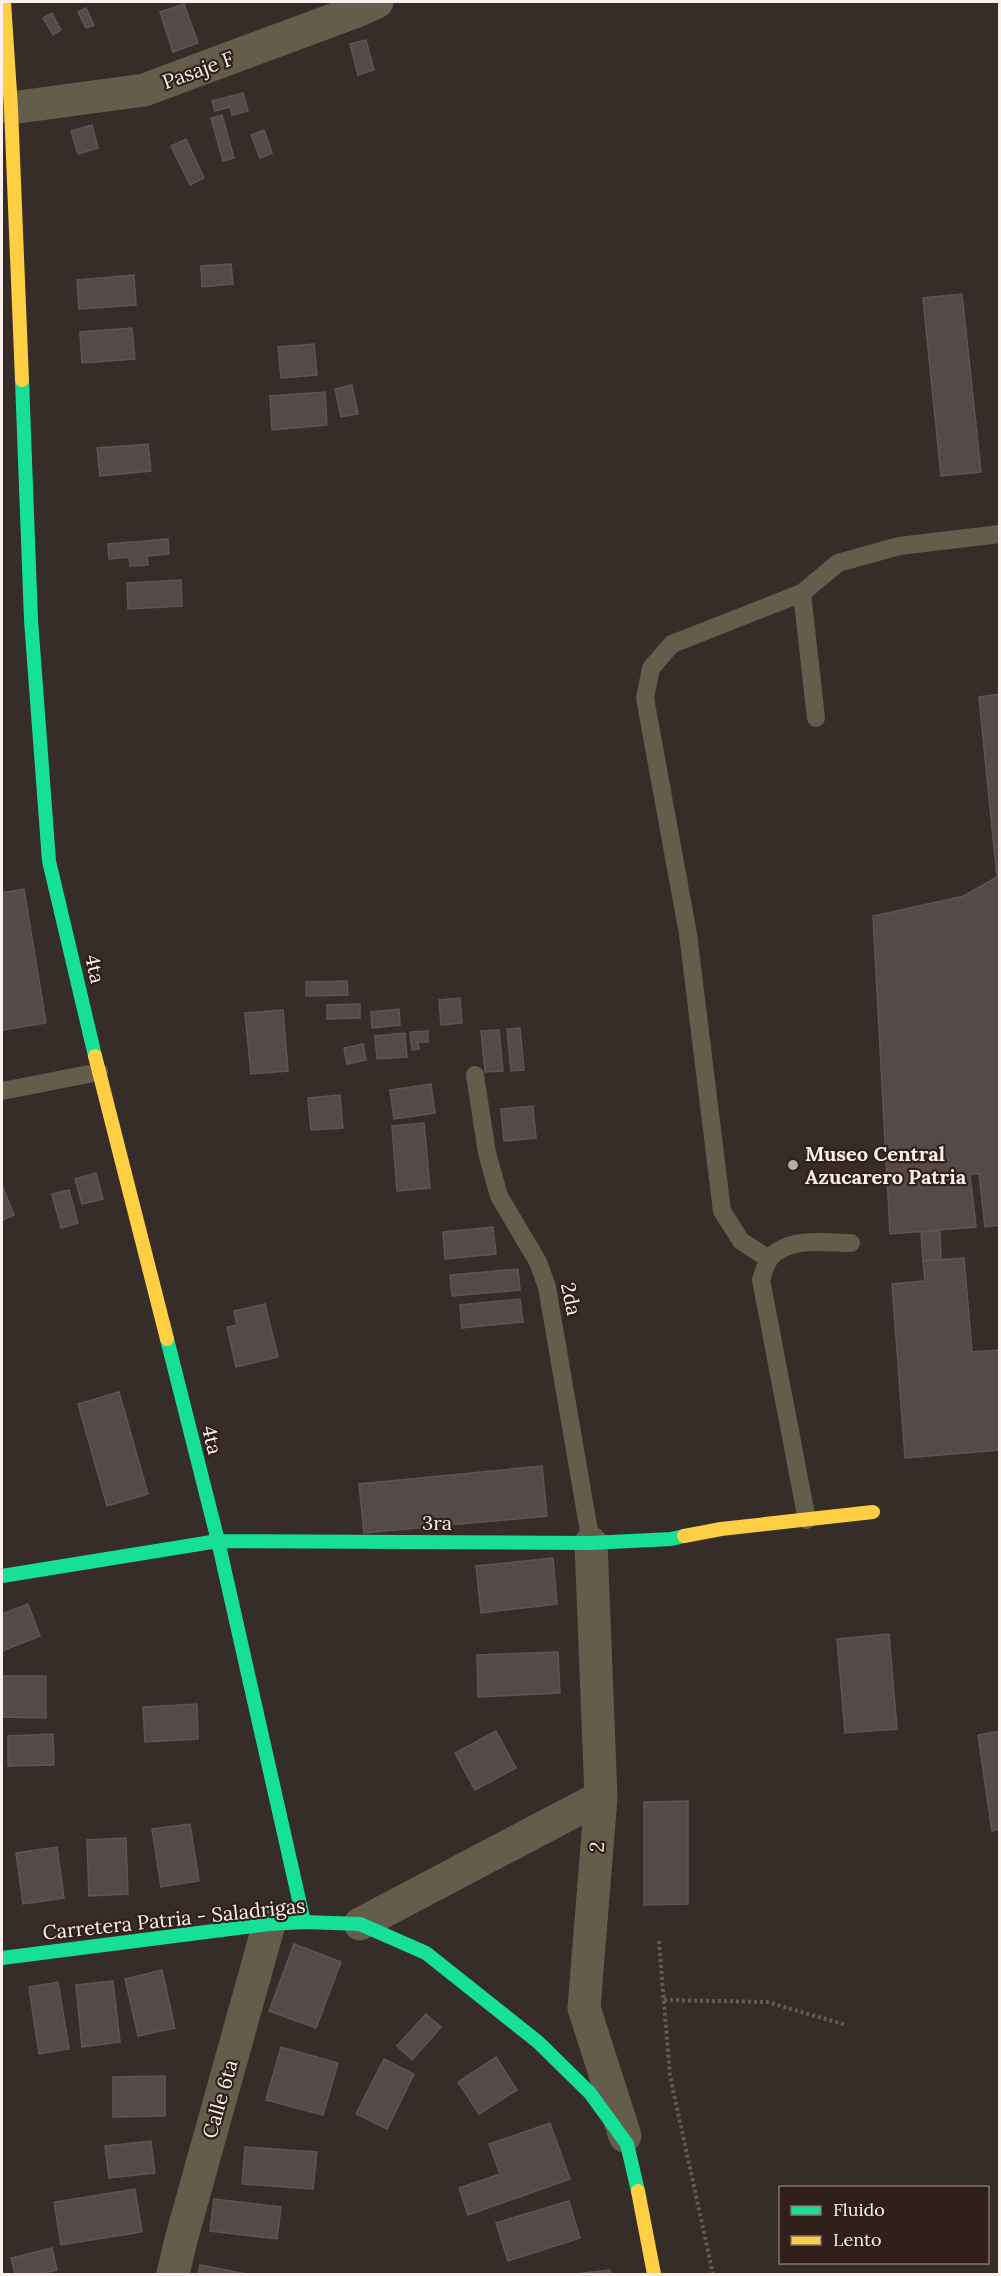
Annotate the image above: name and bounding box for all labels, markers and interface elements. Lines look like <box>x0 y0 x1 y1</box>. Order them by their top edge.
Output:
street label: Pasaje F <box>159 45 237 94</box>
street label: 4ta <box>80 952 111 986</box>
place label: Museo Central Azucarero Patria <box>805 1141 967 1189</box>
marker: Museo Central Azucarero Patria <box>786 1158 800 1172</box>
street label: 2da <box>556 1280 587 1318</box>
street label: 4ta <box>197 1423 228 1457</box>
street label: 3ra <box>422 1510 452 1535</box>
street label: 2 <box>584 1841 609 1853</box>
street label: Carretera Patria - Saladrigas <box>41 1892 307 1945</box>
street label: Calle 6ta <box>196 2057 243 2141</box>
legend <box>779 2186 989 2264</box>
text: Fluido <box>833 2198 885 2221</box>
text: Lento <box>833 2228 881 2251</box>

